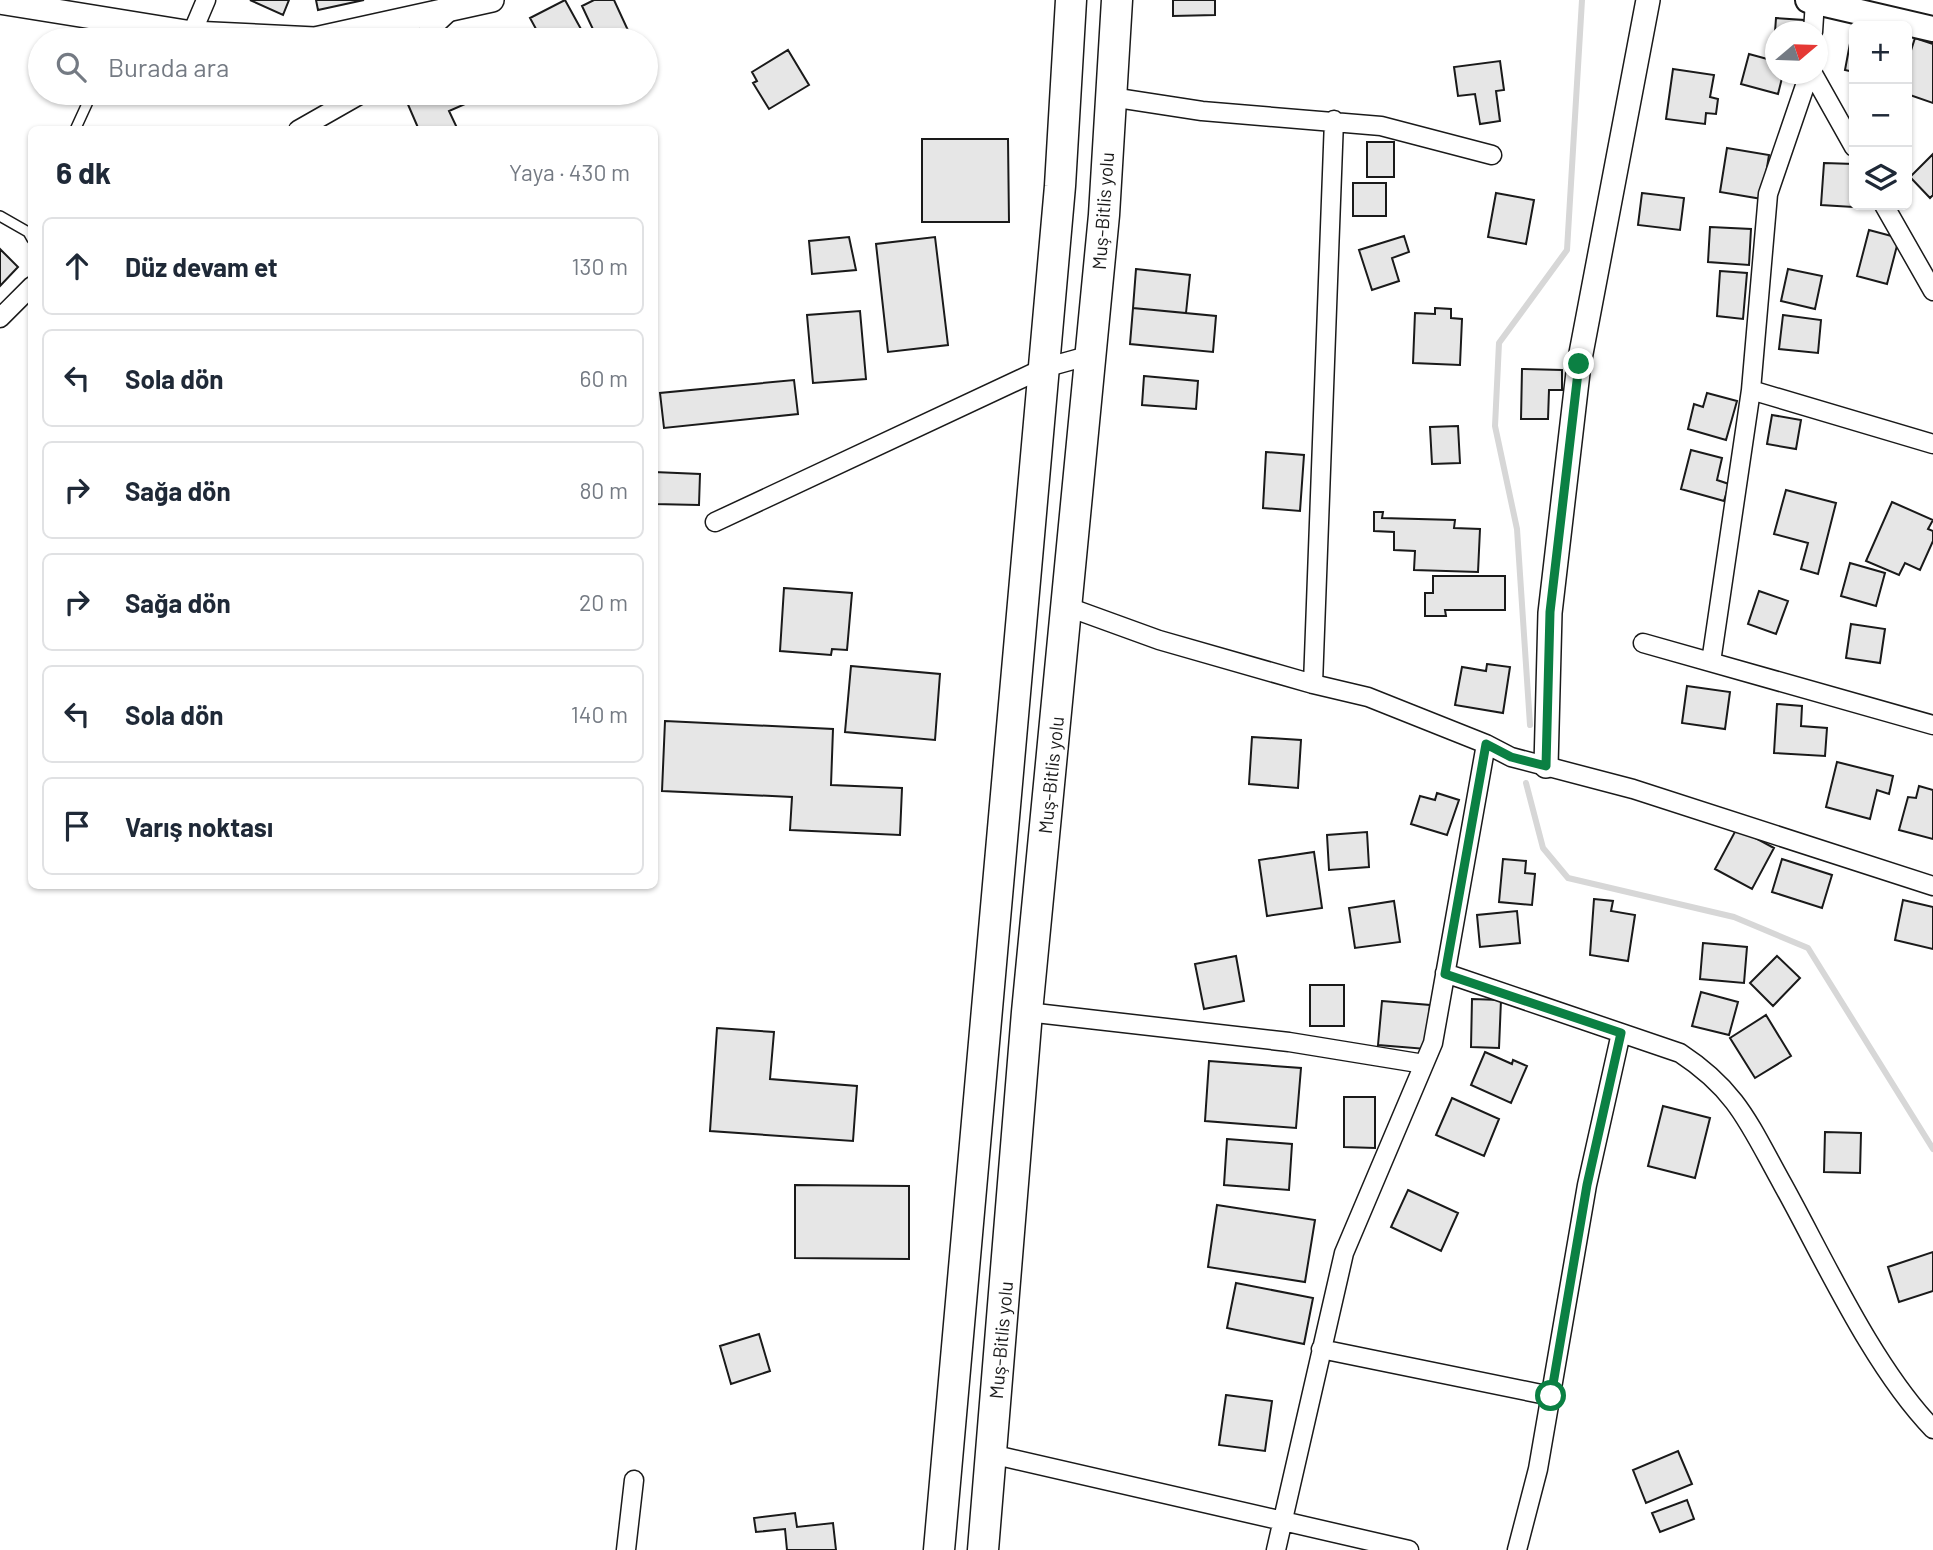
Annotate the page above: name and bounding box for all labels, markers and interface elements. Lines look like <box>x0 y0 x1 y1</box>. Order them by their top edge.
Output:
north arrow <box>1765 21 1828 84</box>
map controls <box>1849 21 1912 210</box>
button: + <box>1849 21 1912 84</box>
search box <box>28 28 658 105</box>
icon: search <box>52 48 90 86</box>
text: Burada ara <box>108 51 229 82</box>
button: − <box>1849 84 1912 147</box>
button: layers <box>1849 147 1912 210</box>
street label: Muş-Bitlis yolu <box>1087 151 1118 271</box>
text: 6 dk <box>56 154 111 190</box>
text: Yaya · 430 m <box>509 158 630 186</box>
icon: ahead <box>58 247 96 285</box>
text: Düz devam et <box>125 251 278 282</box>
text: 130 m <box>571 252 628 280</box>
route end <box>1563 348 1594 379</box>
icon: left <box>58 359 96 397</box>
text: Sola dön <box>125 363 223 394</box>
text: 60 m <box>580 364 628 392</box>
icon: right <box>58 471 96 509</box>
text: Sağa dön <box>125 475 231 506</box>
text: 80 m <box>579 476 628 504</box>
icon: right <box>58 583 96 621</box>
text: Sağa dön <box>125 587 231 618</box>
text: 20 m <box>579 588 628 616</box>
icon: left <box>58 695 96 733</box>
text: Sola dön <box>125 699 223 730</box>
text: 140 m <box>571 700 628 728</box>
street label: Muş-Bitlis yolu <box>1033 715 1068 835</box>
icon: arrive <box>58 807 96 845</box>
text: Varış noktası <box>125 811 273 842</box>
street label: Muş-Bitlis yolu <box>984 1280 1017 1400</box>
route start <box>1535 1380 1566 1411</box>

